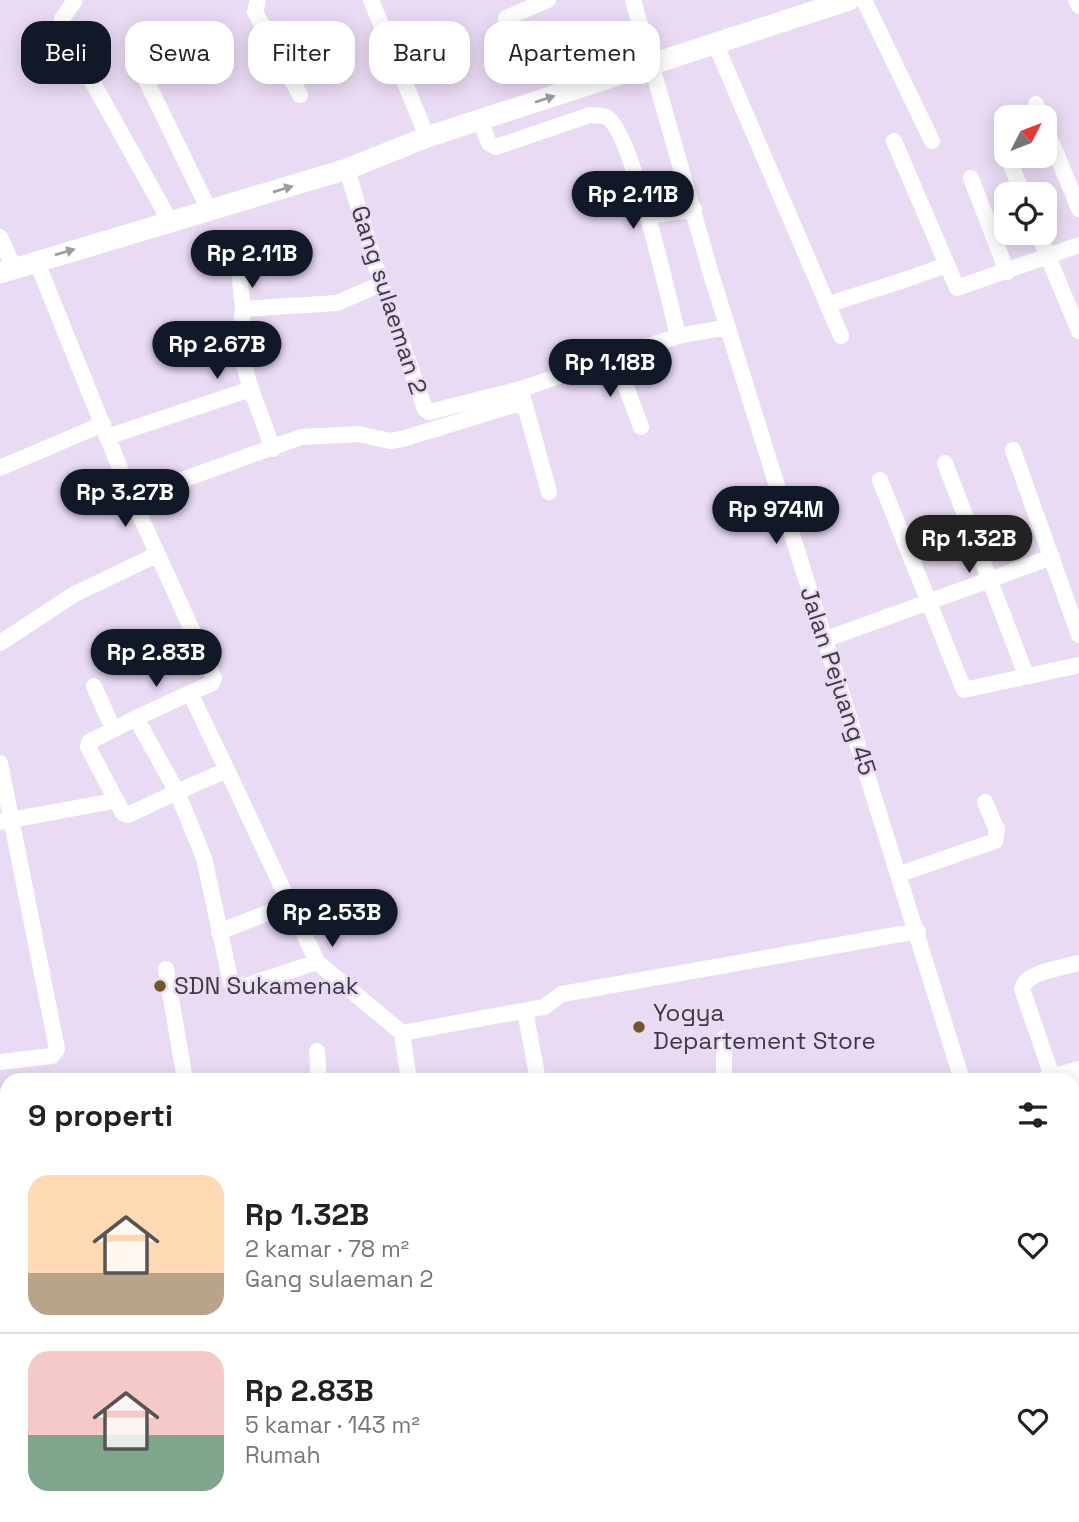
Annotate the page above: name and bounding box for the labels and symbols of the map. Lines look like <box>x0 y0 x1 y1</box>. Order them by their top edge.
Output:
one-way arrow <box>535 93 556 104</box>
north arrow <box>994 105 1057 168</box>
pin: Rp 2.11B <box>561 172 705 231</box>
one-way arrow <box>273 183 294 194</box>
street label: Gang sulaeman 2 <box>344 202 435 398</box>
pin: Rp 2.11B <box>180 230 324 290</box>
one-way arrow <box>54 246 75 256</box>
pin: Rp 2.67B <box>145 322 289 381</box>
pin: Rp 1.18B <box>538 340 682 399</box>
pin: Rp 3.27B <box>53 470 197 529</box>
pin: Rp 974M <box>711 486 841 546</box>
pin: Rp 1.32B <box>897 516 1041 575</box>
street label: Jalan Pejuang 45 <box>793 583 884 779</box>
pin: Rp 2.83B <box>84 630 228 689</box>
pin: Rp 2.53B <box>260 890 404 949</box>
place label: SDN Sukamenak <box>174 970 359 1001</box>
marker: SDN Sukamenak <box>152 978 168 994</box>
place label: Yogya Departement Store <box>653 997 876 1056</box>
marker: Yogya Departement Store <box>631 1019 647 1035</box>

